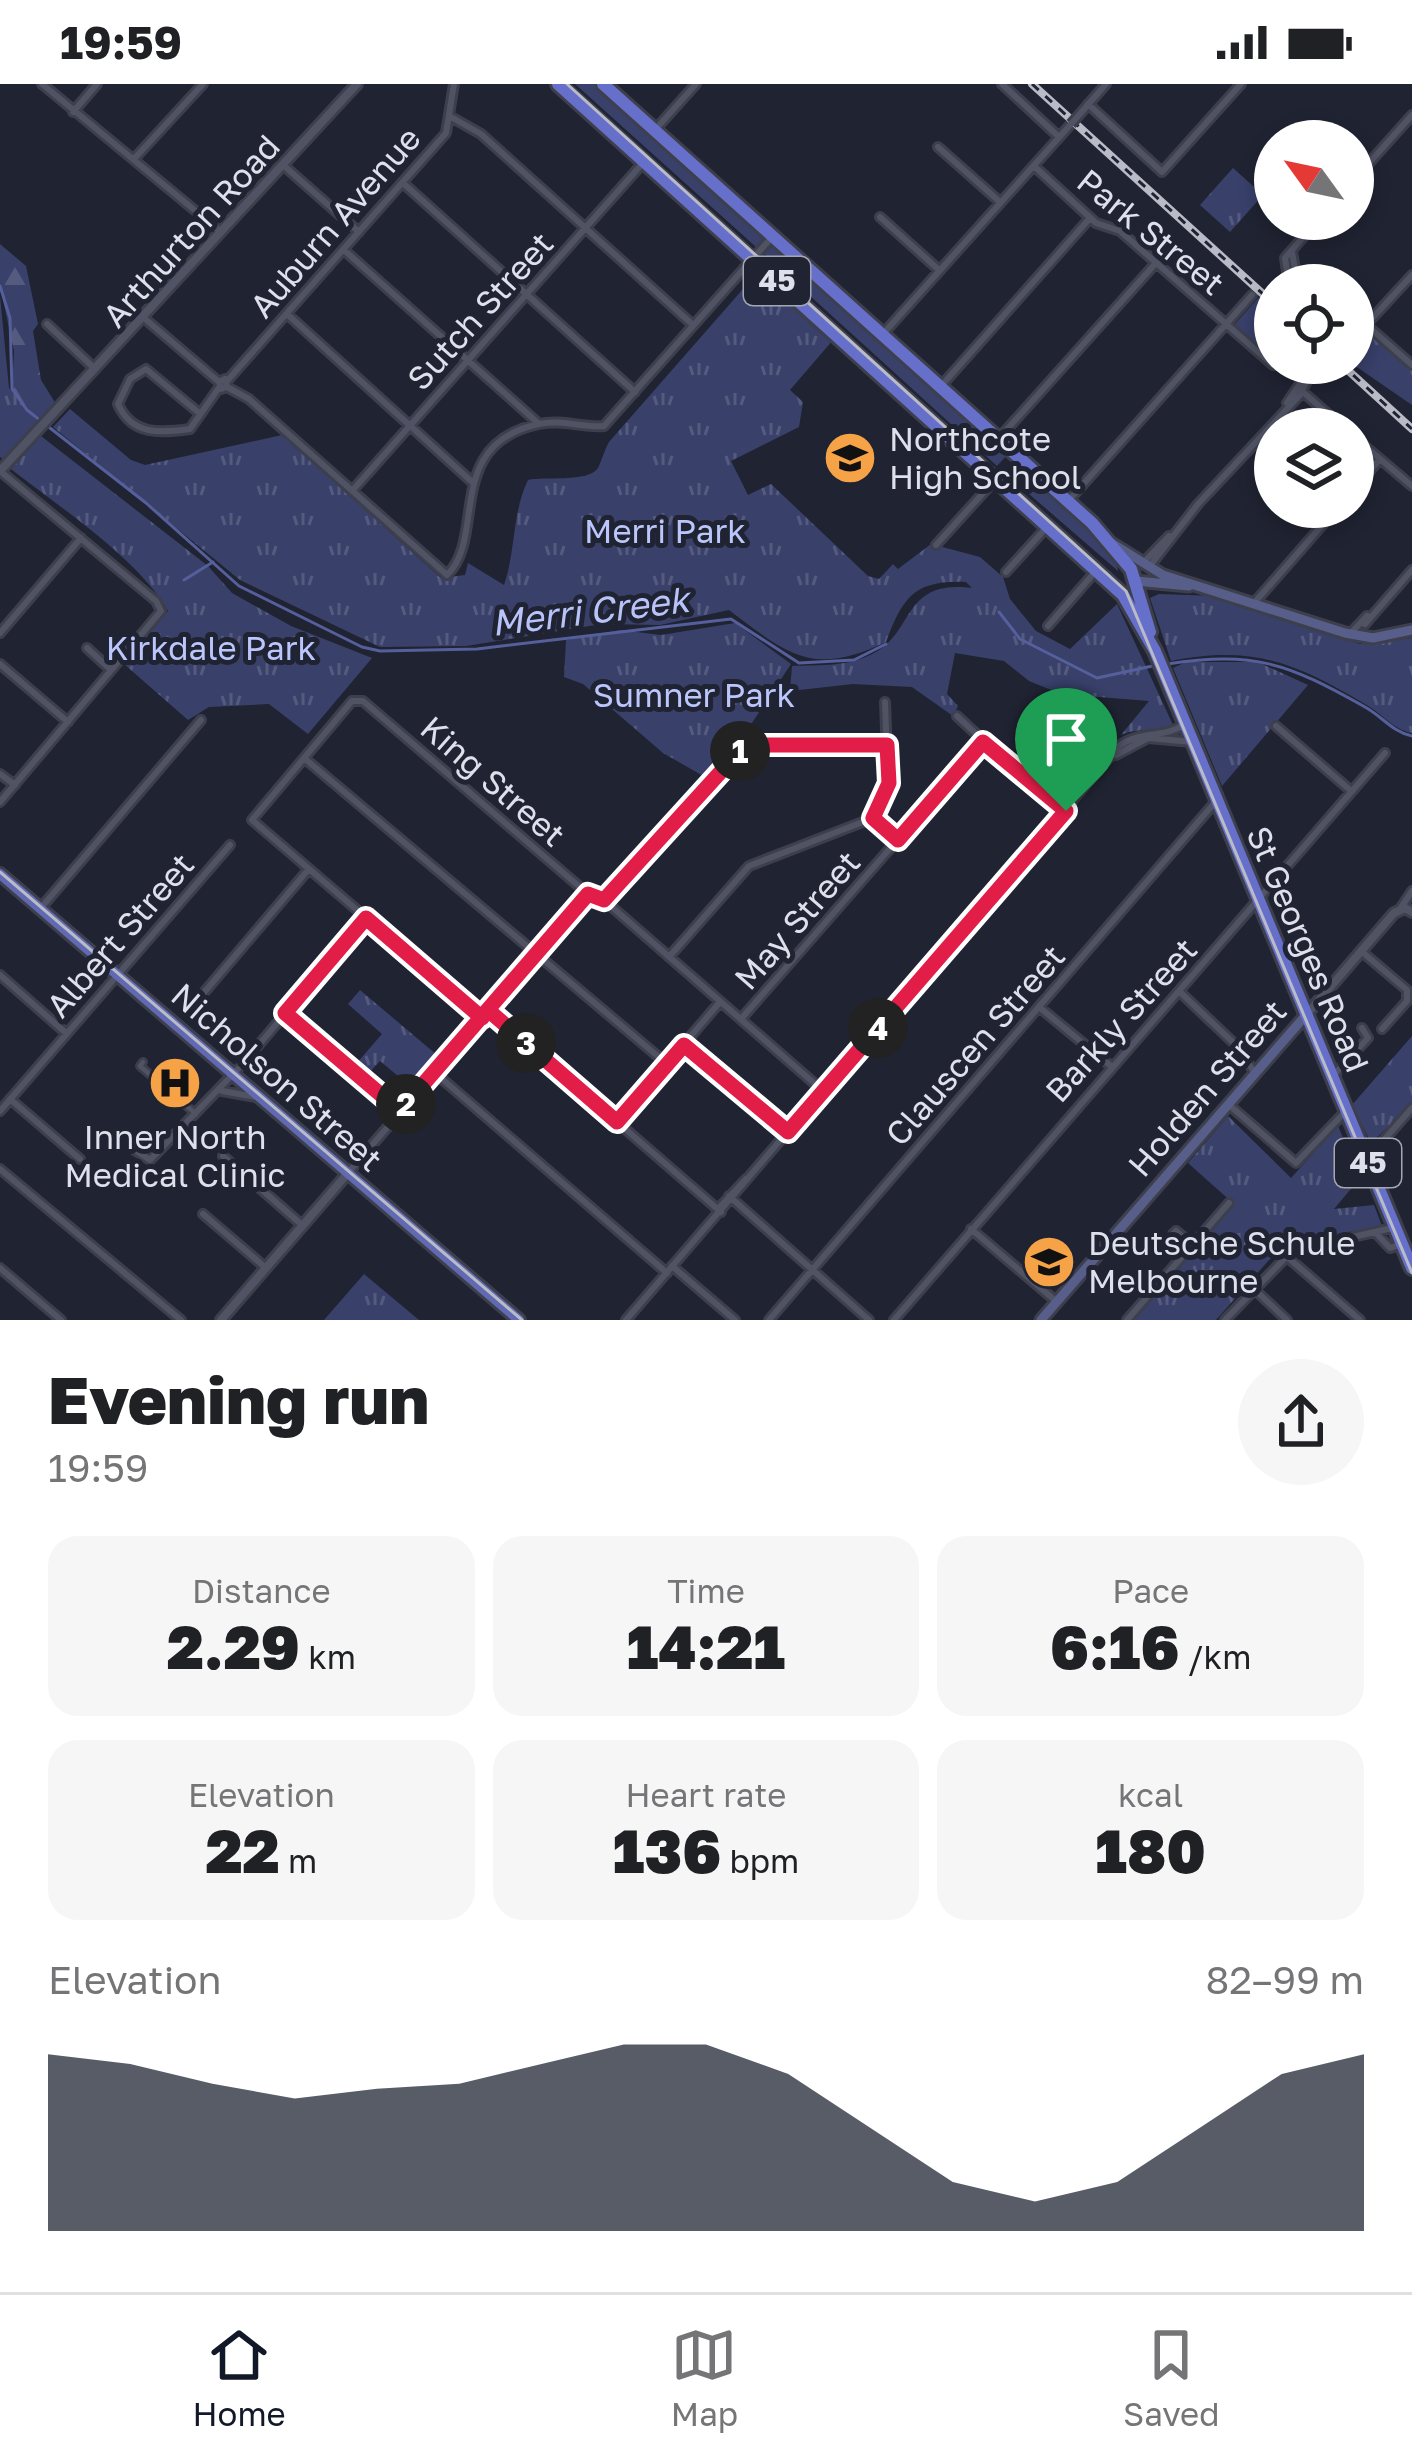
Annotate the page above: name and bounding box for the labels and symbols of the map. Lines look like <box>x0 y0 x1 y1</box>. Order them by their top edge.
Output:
street label: Auburn Avenue <box>241 118 428 325</box>
north arrow <box>1254 120 1374 240</box>
street label: Arthurton Road <box>94 127 287 335</box>
street label: Park Street <box>1070 161 1233 303</box>
street label: Sutch Street <box>399 224 561 397</box>
road number: 45 <box>744 257 810 305</box>
place label: Northcote High School <box>889 419 1081 496</box>
school or university icon: Northcote High School <box>822 430 878 486</box>
park label: Merri Park <box>584 511 746 550</box>
water label: Merri Creek <box>489 577 695 644</box>
park label: Kirkdale Park <box>106 628 316 667</box>
park label: Sumner Park <box>593 675 795 714</box>
pin <box>1015 688 1117 811</box>
street label: King Street <box>413 707 573 854</box>
pin: 1 <box>710 721 770 781</box>
street label: St Georges Road <box>1239 820 1378 1077</box>
street label: May Street <box>726 842 867 997</box>
street label: Albert Street <box>38 845 201 1024</box>
street label: Barkly Street <box>1037 930 1204 1109</box>
street label: Clauscen Street <box>877 937 1072 1153</box>
street label: Nicholson Street <box>164 975 391 1179</box>
street label: Holden Street <box>1119 992 1294 1184</box>
pin: 4 <box>848 998 908 1058</box>
pin: 3 <box>496 1013 556 1073</box>
hospital icon: Inner North Medical Clinic <box>147 1055 203 1111</box>
pin: 2 <box>376 1074 436 1134</box>
place label: Inner North Medical Clinic <box>64 1117 286 1194</box>
road number: 45 <box>1335 1139 1401 1187</box>
place label: Deutsche Schule Melbourne <box>1088 1223 1355 1300</box>
school or university icon: Deutsche Schule Melbourne <box>1021 1234 1077 1290</box>

